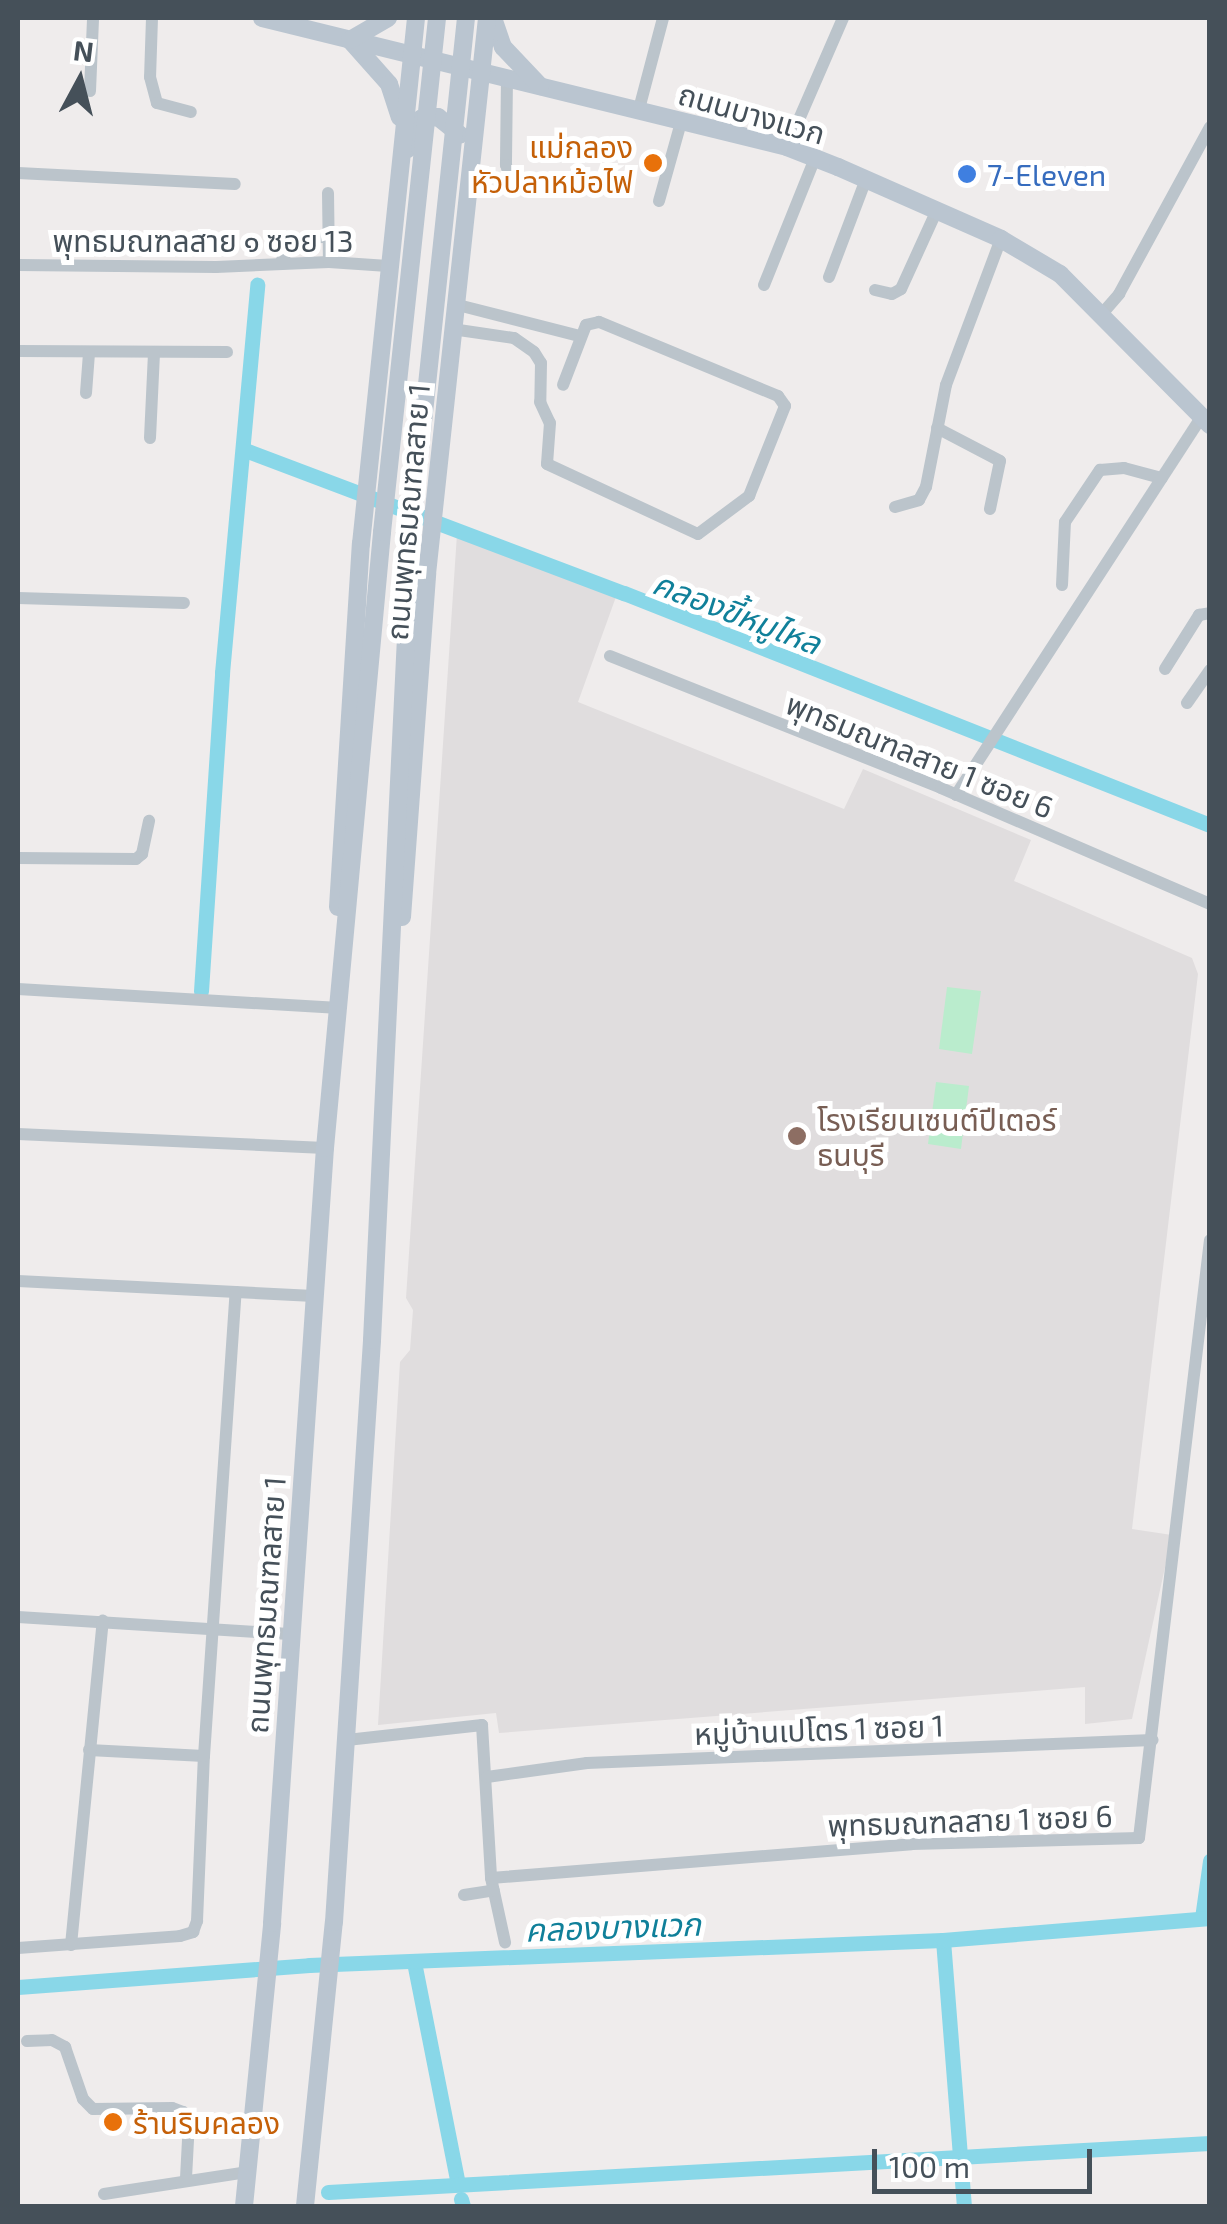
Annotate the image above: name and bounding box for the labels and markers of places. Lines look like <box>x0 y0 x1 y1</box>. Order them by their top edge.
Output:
place label: แม่กลอง หัวปลาหม้อไฟ <box>471 128 633 198</box>
marker: แม่กลอง หัวปลาหม้อไฟ <box>642 152 664 174</box>
place label: 7-Eleven <box>987 156 1106 192</box>
marker: 7-Eleven <box>956 163 978 185</box>
place label: โรงเรียนเซนต์ปีเตอร์ ธนบุรี <box>817 1101 1056 1172</box>
marker: โรงเรียนเซนต์ปีเตอร์ ธนบุรี <box>786 1125 808 1147</box>
place label: ร้านริมคลอง <box>133 2104 280 2140</box>
marker: ร้านริมคลอง <box>102 2111 124 2133</box>

